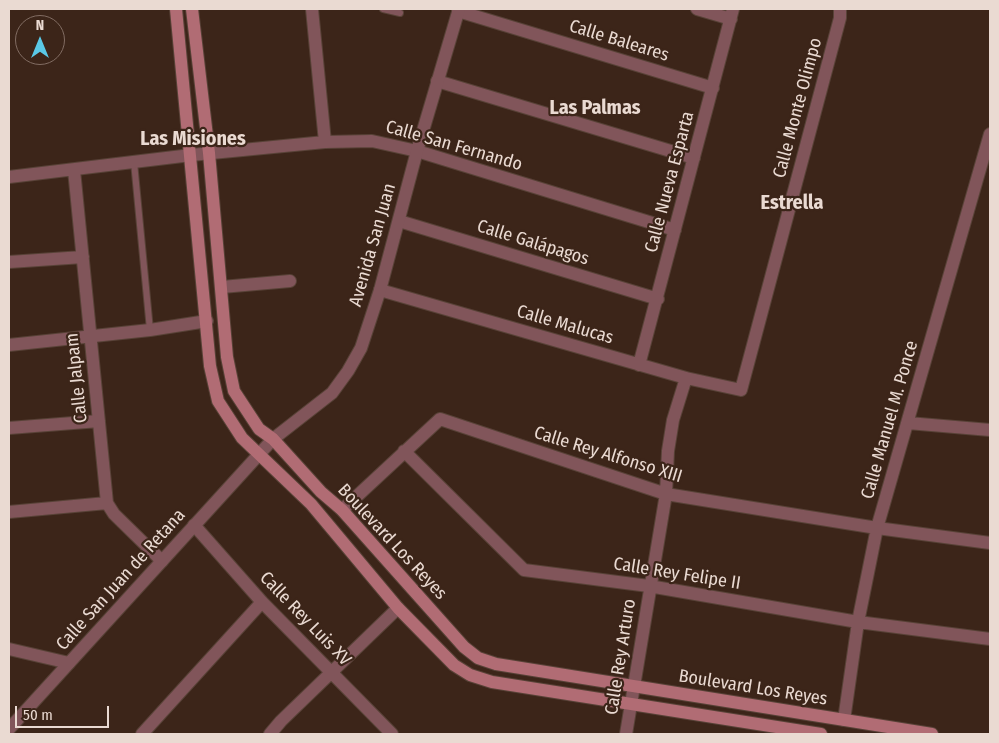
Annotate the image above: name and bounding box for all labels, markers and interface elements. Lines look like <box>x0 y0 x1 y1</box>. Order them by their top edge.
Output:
north arrow <box>15 15 65 65</box>
street label: Calle Baleares <box>566 16 672 66</box>
text: N <box>36 17 44 34</box>
street label: Calle Monte Olimpo <box>769 36 827 180</box>
district label: Las Palmas <box>550 96 640 120</box>
street label: Calle Nueva Esparta <box>641 109 699 255</box>
street label: Calle San Fernando <box>383 116 525 176</box>
district label: Las Misiones <box>140 127 246 151</box>
street label: Avenida San Juan <box>345 181 401 309</box>
district label: Estrella <box>761 191 823 215</box>
street label: Calle Galápagos <box>474 216 592 270</box>
street label: Calle Malucas <box>514 301 616 349</box>
street label: Calle Jalpam <box>62 332 92 424</box>
street label: Calle Manuel M. Ponce <box>857 338 923 502</box>
street label: Calle Rey Alfonso XIII <box>531 422 685 488</box>
street label: Boulevard Los Reyes <box>333 480 451 604</box>
street label: Calle San Juan de Retana <box>52 505 190 655</box>
street label: Calle Rey Felipe II <box>612 553 742 595</box>
street label: Calle Rey Luis XV <box>255 568 355 670</box>
street label: Calle Rey Arturo <box>601 598 641 716</box>
street label: Boulevard Los Reyes <box>677 666 829 710</box>
scale bar <box>18 696 111 728</box>
text: 50 m <box>23 706 53 724</box>

